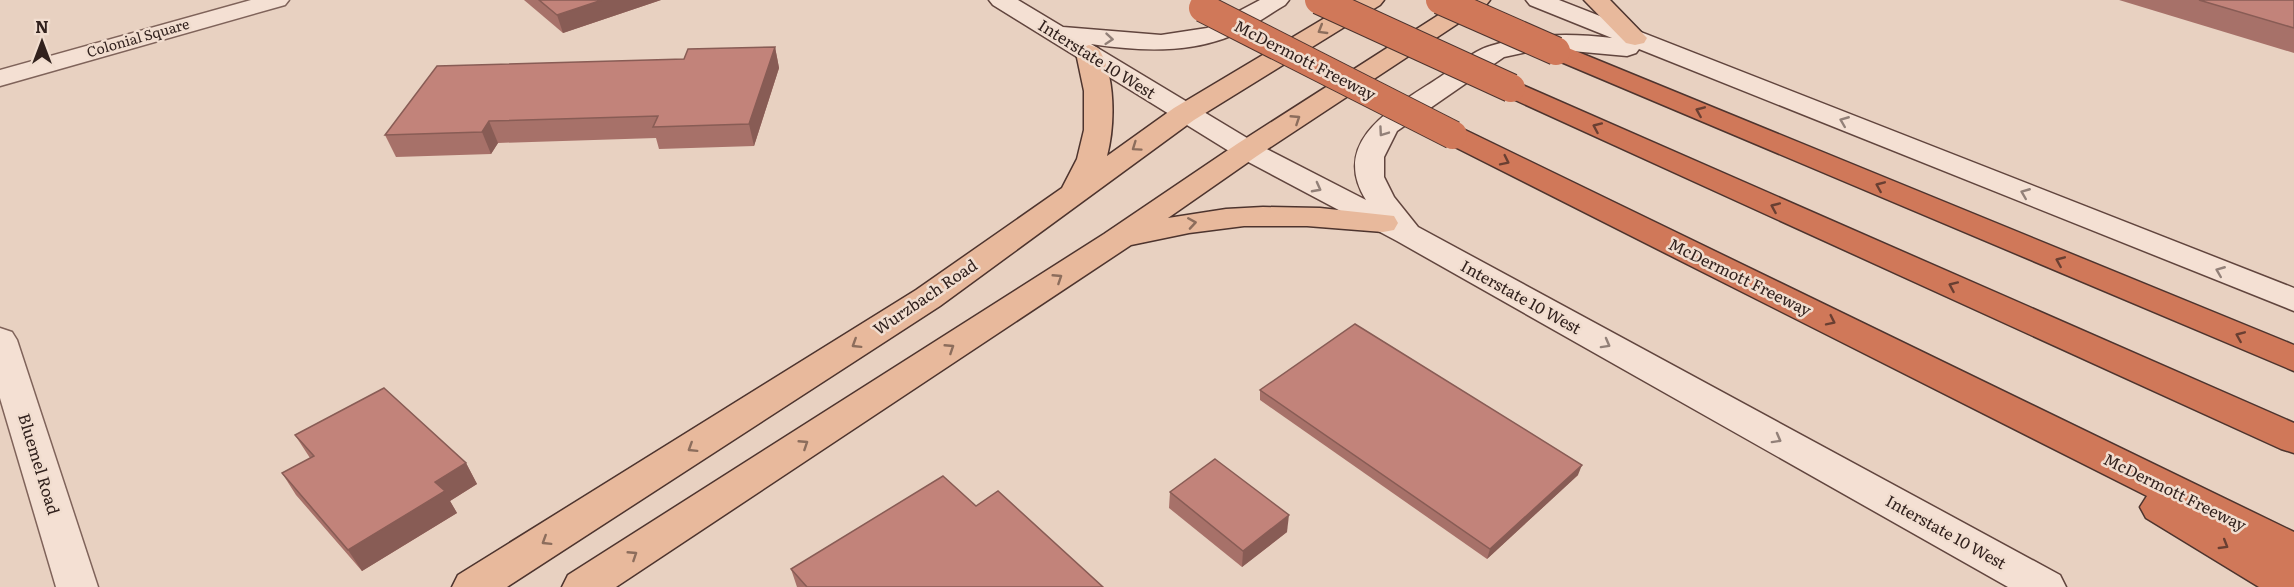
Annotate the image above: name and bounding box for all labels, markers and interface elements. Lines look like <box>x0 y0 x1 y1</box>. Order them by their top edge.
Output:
north arrow <box>12 12 72 72</box>
street label: Interstate 10 West <box>1034 12 1161 104</box>
street label: Colonial Square <box>84 13 191 61</box>
street label: McDermott Freeway <box>1230 13 1381 106</box>
text: N <box>35 14 49 38</box>
one-way arrow <box>1318 23 1328 35</box>
one-way arrow <box>1105 32 1114 45</box>
one-way arrow <box>1695 106 1706 118</box>
one-way arrow <box>1290 114 1300 126</box>
one-way arrow <box>1839 116 1850 129</box>
one-way arrow <box>1593 122 1604 134</box>
one-way arrow <box>1379 126 1390 137</box>
one-way arrow <box>1132 140 1143 151</box>
one-way arrow <box>1499 153 1510 165</box>
one-way arrow <box>1311 181 1321 192</box>
one-way arrow <box>1875 181 1886 193</box>
one-way arrow <box>2021 188 2032 200</box>
one-way arrow <box>1771 202 1782 214</box>
one-way arrow <box>1188 218 1197 230</box>
street label: McDermott Freeway <box>1665 231 1817 321</box>
street label: Wurzbach Road <box>868 252 981 340</box>
street label: Interstate 10 West <box>1457 253 1587 340</box>
one-way arrow <box>2055 256 2066 268</box>
one-way arrow <box>2215 265 2226 278</box>
one-way arrow <box>1051 275 1062 286</box>
one-way arrow <box>1949 282 1960 294</box>
one-way arrow <box>1824 314 1835 326</box>
one-way arrow <box>2235 331 2246 343</box>
one-way arrow <box>852 336 863 347</box>
one-way arrow <box>1600 337 1610 348</box>
one-way arrow <box>944 345 955 356</box>
street label: Bluemel Road <box>13 410 67 518</box>
one-way arrow <box>1771 432 1781 443</box>
one-way arrow <box>797 440 808 451</box>
one-way arrow <box>688 441 699 452</box>
street label: McDermott Freeway <box>2100 446 2252 536</box>
street label: Interstate 10 West <box>1882 488 2012 575</box>
one-way arrow <box>541 534 552 545</box>
one-way arrow <box>2218 538 2228 549</box>
one-way arrow <box>626 551 637 562</box>

